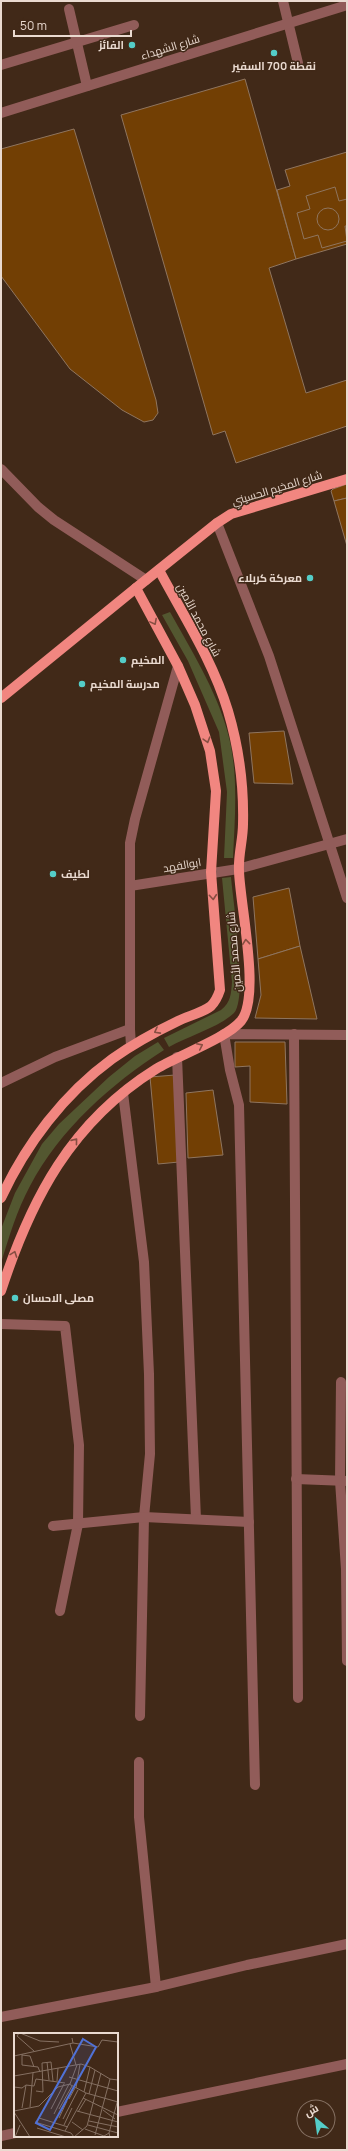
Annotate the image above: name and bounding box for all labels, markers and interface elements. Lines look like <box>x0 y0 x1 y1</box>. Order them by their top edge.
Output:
scale bar <box>14 12 131 38</box>
text: 50 m <box>20 17 47 34</box>
street label: شارع الشهداء <box>138 30 202 64</box>
place label: الفائز <box>98 37 124 52</box>
marker: الفائز <box>127 40 137 50</box>
marker: نقطة 700 السفير <box>269 48 279 58</box>
place label: نقطة 700 السفير <box>231 58 316 73</box>
street label: شارع المخيم الحسيني <box>230 467 324 510</box>
place label: معركة كربلاء <box>238 570 302 585</box>
marker: معركة كربلاء <box>305 573 315 583</box>
street label: شارع محمد الأمين <box>173 581 225 659</box>
one-way arrow <box>149 618 157 625</box>
place label: المخيم <box>131 652 165 668</box>
marker: المخيم <box>118 655 128 665</box>
place label: مدرسة المخيم <box>90 676 160 692</box>
marker: مدرسة المخيم <box>77 679 87 689</box>
one-way arrow <box>202 737 211 744</box>
street label: ابوالفهد <box>162 854 202 875</box>
place label: لطيف <box>61 866 90 881</box>
marker: لطيف <box>48 869 58 879</box>
one-way arrow <box>208 894 217 900</box>
street label: شارع محمد الأمين <box>223 911 245 993</box>
one-way arrow <box>241 939 250 945</box>
one-way arrow <box>154 1027 161 1034</box>
one-way arrow <box>196 1043 203 1051</box>
one-way arrow <box>71 1138 78 1145</box>
one-way arrow <box>9 1251 17 1258</box>
place label: مصلى الاحسان <box>23 1290 94 1305</box>
marker: مصلى الاحسان <box>10 1293 20 1303</box>
inset map <box>14 2033 118 2137</box>
north arrow <box>296 2099 336 2139</box>
text: ش <box>301 2100 321 2120</box>

